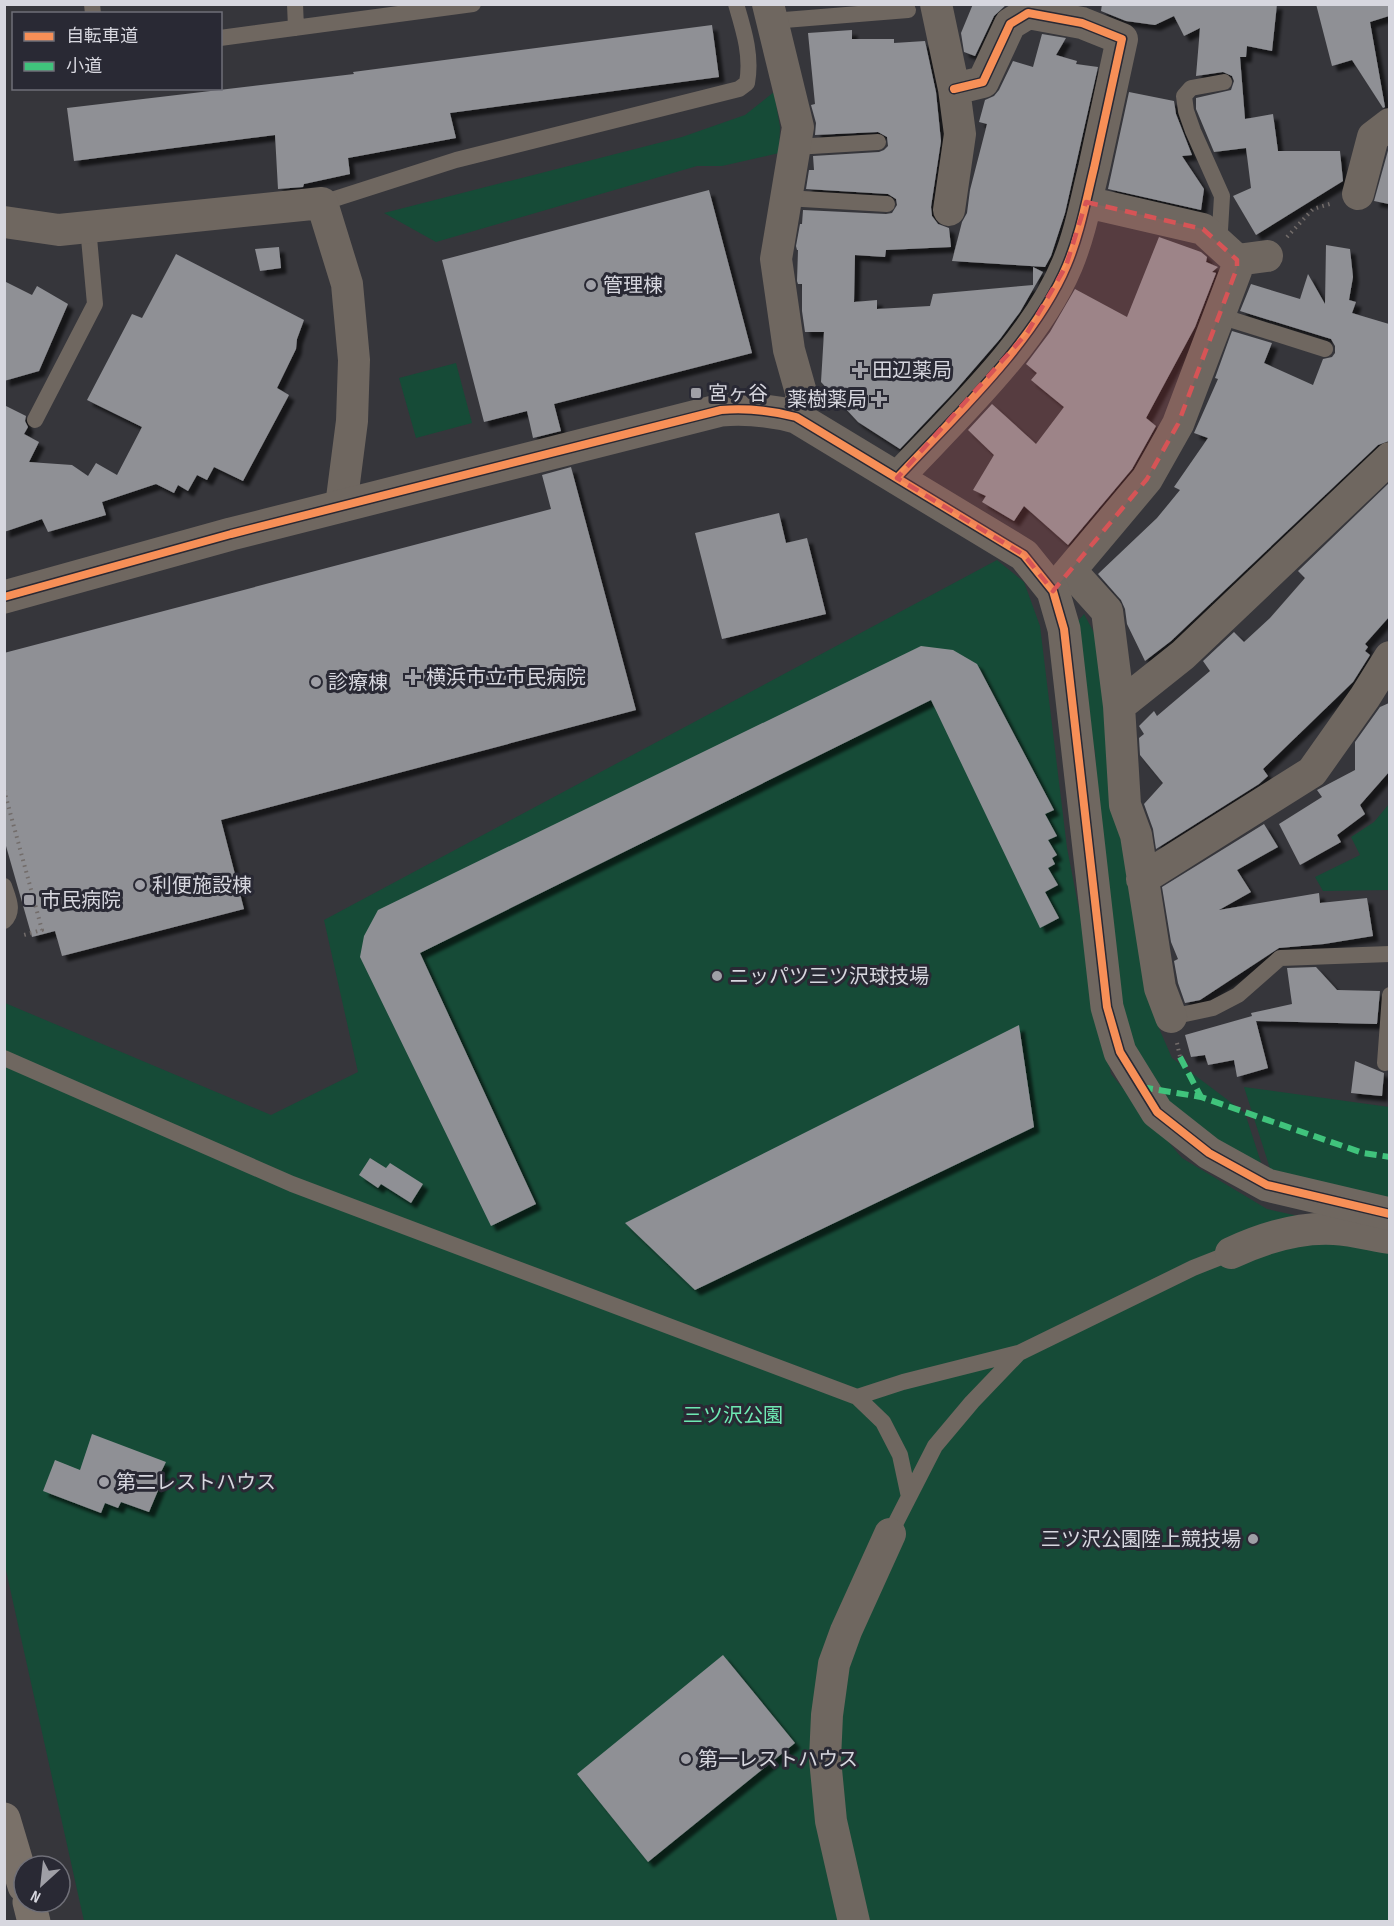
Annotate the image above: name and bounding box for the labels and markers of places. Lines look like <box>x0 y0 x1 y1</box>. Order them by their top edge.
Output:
place label: 管理棟 <box>603 274 663 298</box>
marker: 管理棟 <box>584 278 598 292</box>
place label: 田辺薬局 <box>872 359 952 383</box>
marker: 田辺薬局 <box>853 363 867 377</box>
place label: 宮ヶ谷 <box>708 382 768 406</box>
marker: 宮ヶ谷 <box>689 386 703 400</box>
place label: 薬樹薬局 <box>787 388 867 412</box>
marker: 薬樹薬局 <box>872 392 886 406</box>
place label: 横浜市立市民病院 <box>426 666 586 690</box>
marker: 横浜市立市民病院 <box>404 668 422 686</box>
place label: 診療棟 <box>328 671 388 695</box>
marker: 診療棟 <box>309 675 323 689</box>
place label: 利便施設棟 <box>152 874 252 898</box>
marker: 利便施設棟 <box>133 878 147 892</box>
place label: 市民病院 <box>41 889 121 913</box>
marker: 市民病院 <box>22 893 36 907</box>
place label: ニッパツ三ツ沢球技場 <box>729 965 929 989</box>
marker: ニッパツ三ツ沢球技場 <box>710 969 724 983</box>
place label: 第二レストハウス <box>116 1471 276 1495</box>
marker: 第二レストハウス <box>97 1475 111 1489</box>
place label: 三ツ沢公園陸上競技場 <box>1041 1528 1241 1552</box>
marker: 三ツ沢公園陸上競技場 <box>1246 1532 1260 1546</box>
place label: 第一レストハウス <box>698 1748 858 1772</box>
marker: 第一レストハウス <box>679 1752 693 1766</box>

